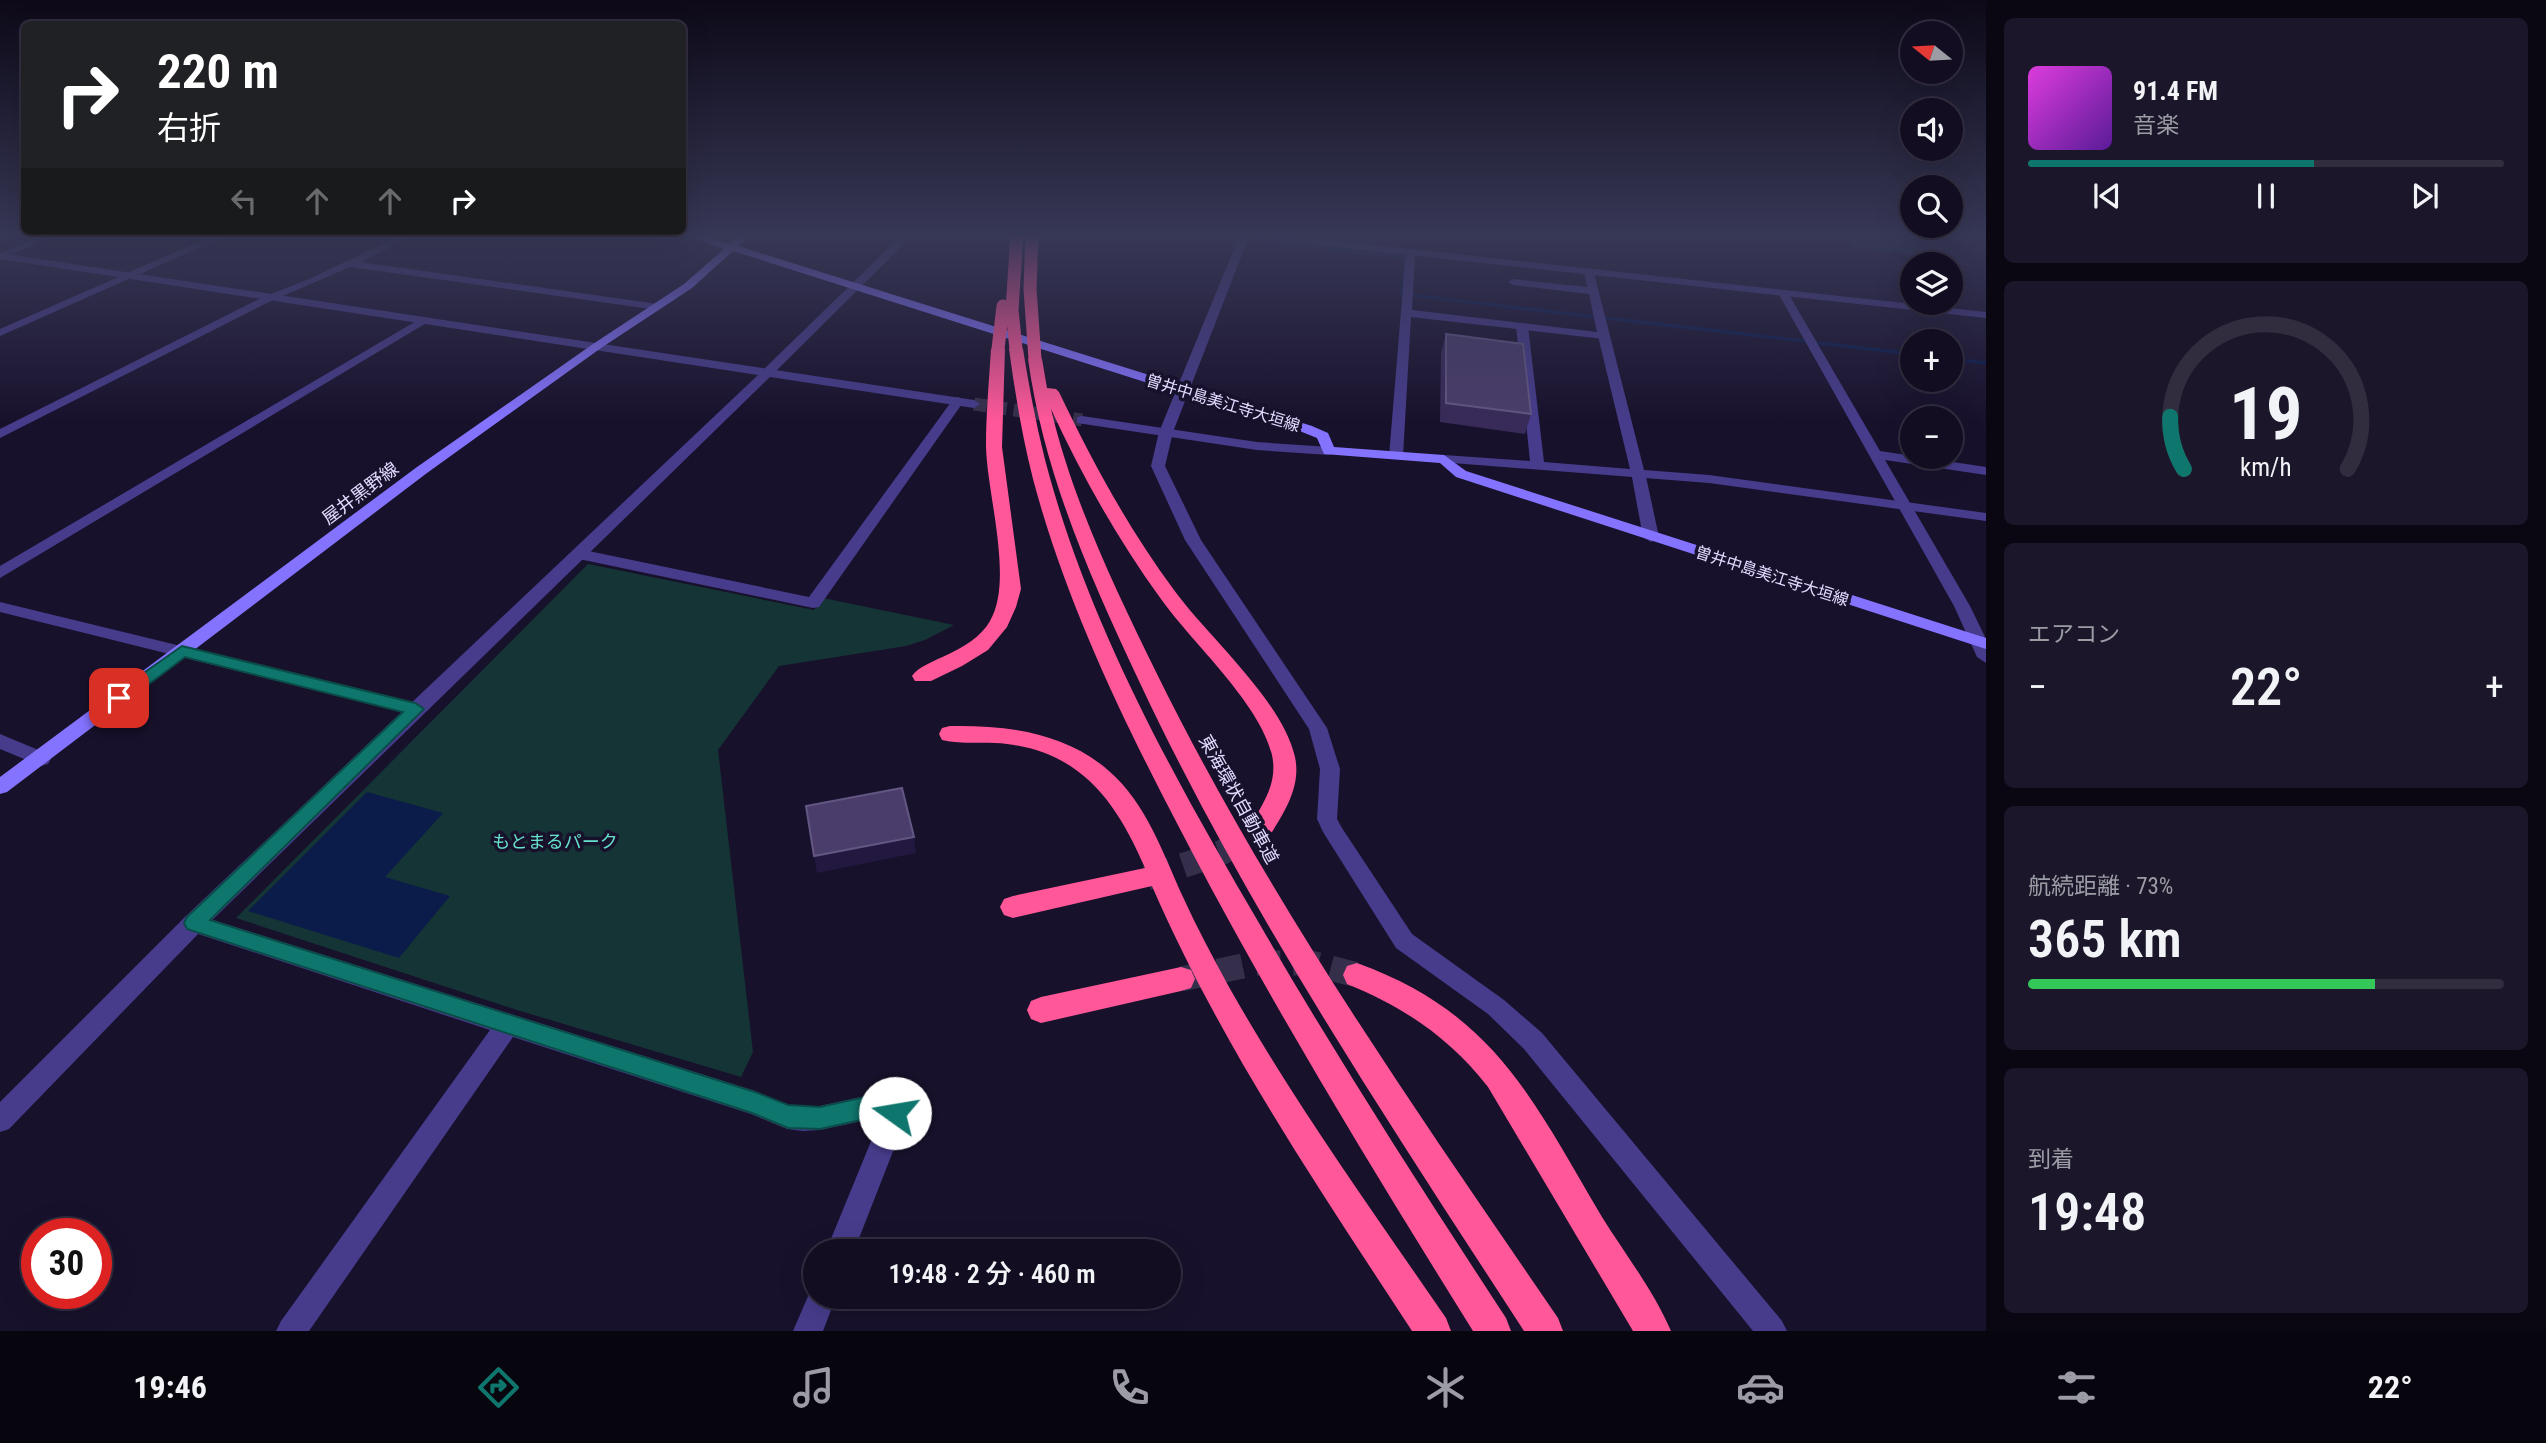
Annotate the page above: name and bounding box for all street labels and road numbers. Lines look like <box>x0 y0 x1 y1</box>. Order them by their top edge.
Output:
street label: 曽井中島美江寺大垣線 <box>1144 371 1302 435</box>
street label: 屋井黒野線 <box>318 458 402 528</box>
street label: 曽井中島美江寺大垣線 <box>1693 542 1851 610</box>
street label: 東海環状自動車道 <box>1195 731 1283 867</box>

